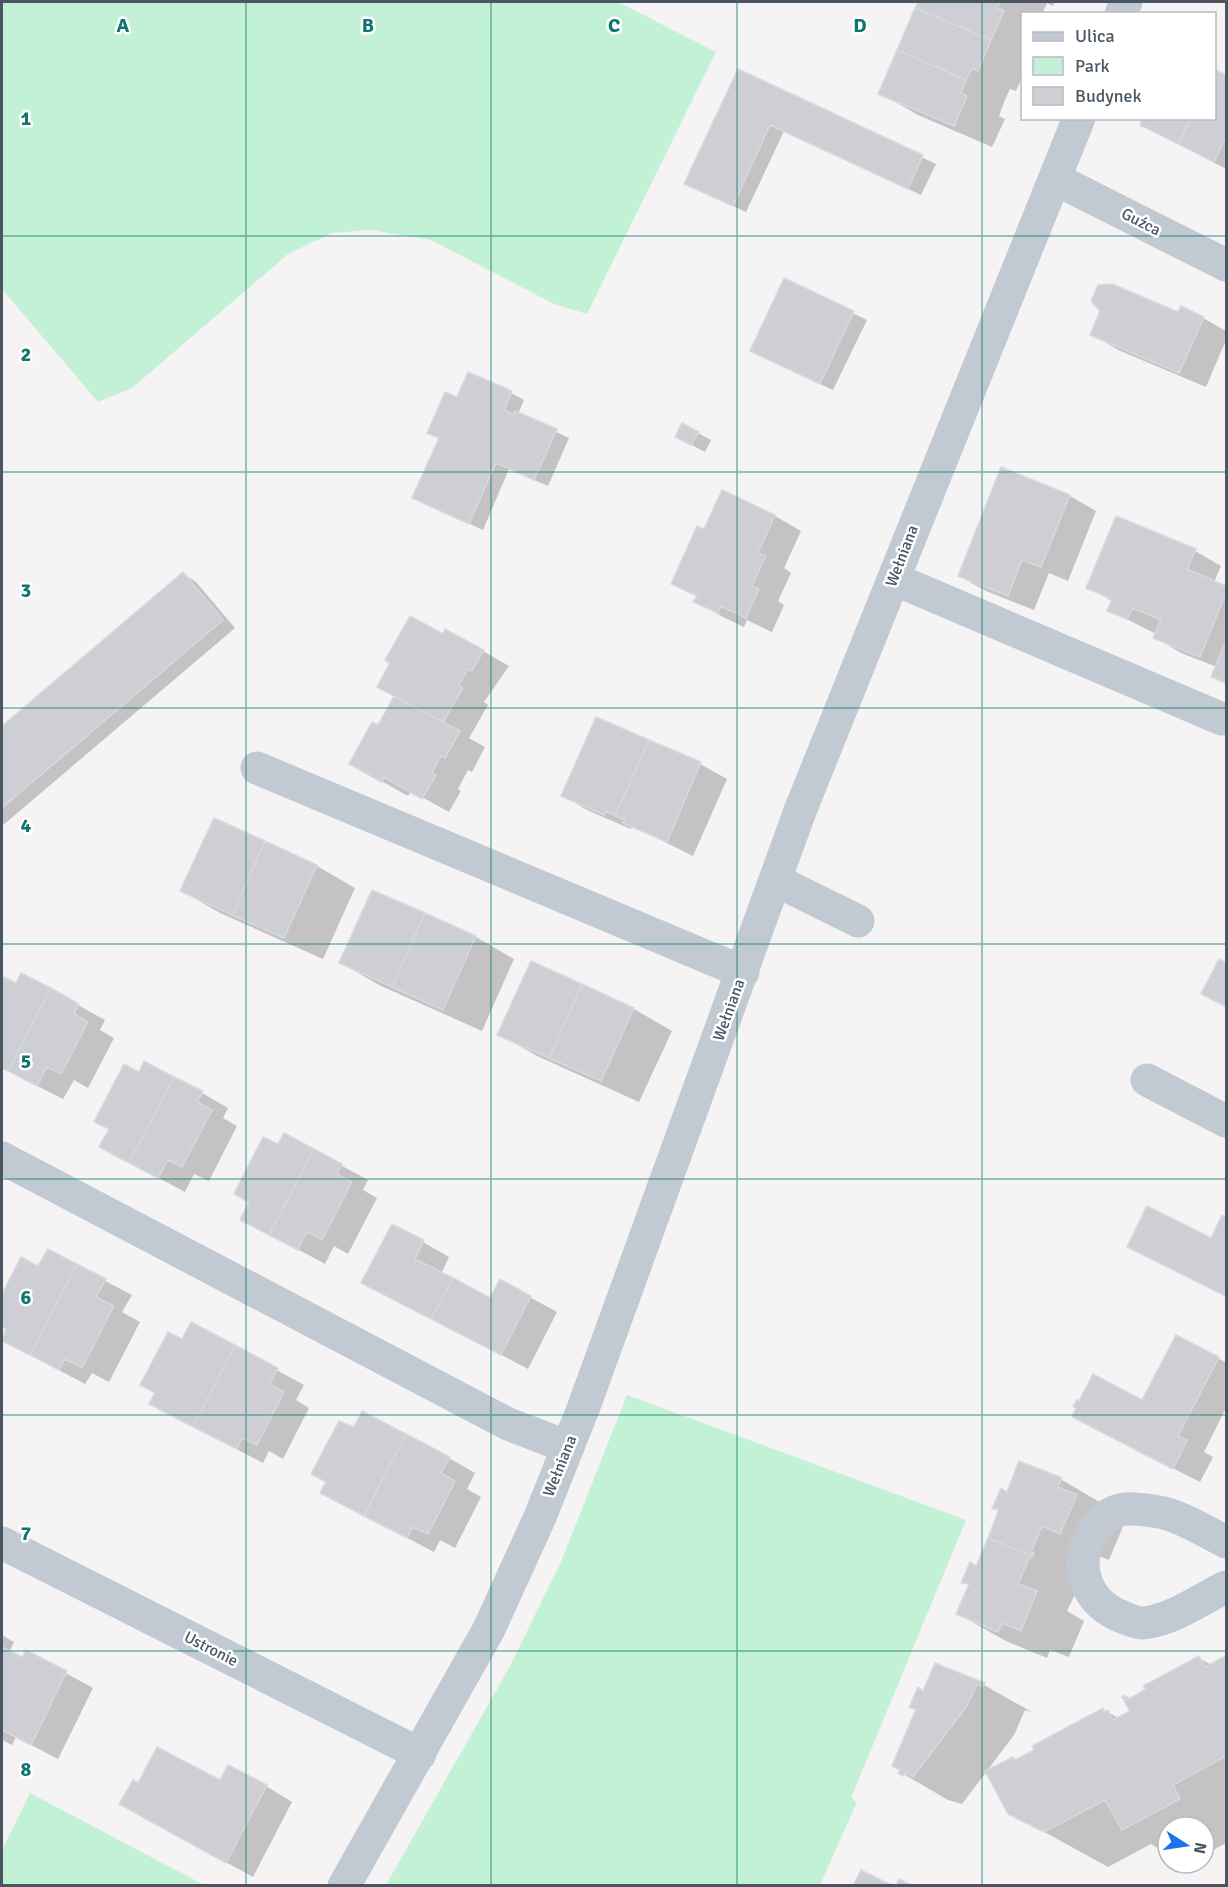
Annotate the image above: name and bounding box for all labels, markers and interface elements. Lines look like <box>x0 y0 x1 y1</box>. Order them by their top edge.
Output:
legend <box>1021 12 1216 120</box>
text: A <box>117 13 130 38</box>
text: B <box>362 13 374 38</box>
text: C <box>608 13 620 38</box>
text: D <box>853 13 867 38</box>
text: Ulica <box>1075 25 1115 47</box>
text: Park <box>1075 55 1110 77</box>
text: Budynek <box>1075 85 1142 107</box>
text: 1 <box>21 106 32 131</box>
street label: Guźca <box>1118 204 1164 240</box>
text: 2 <box>21 342 31 367</box>
street label: Wełniana <box>881 522 923 590</box>
text: 3 <box>21 578 31 603</box>
text: 4 <box>21 813 32 838</box>
street label: Wełniana <box>709 976 749 1044</box>
text: 5 <box>21 1049 31 1074</box>
text: 6 <box>21 1285 32 1310</box>
street label: Wełniana <box>539 1432 581 1500</box>
text: 7 <box>21 1521 32 1546</box>
street label: Ustronie <box>181 1627 241 1671</box>
text: 8 <box>21 1757 32 1782</box>
north arrow <box>1156 1815 1216 1875</box>
text: N <box>1189 1840 1211 1855</box>

